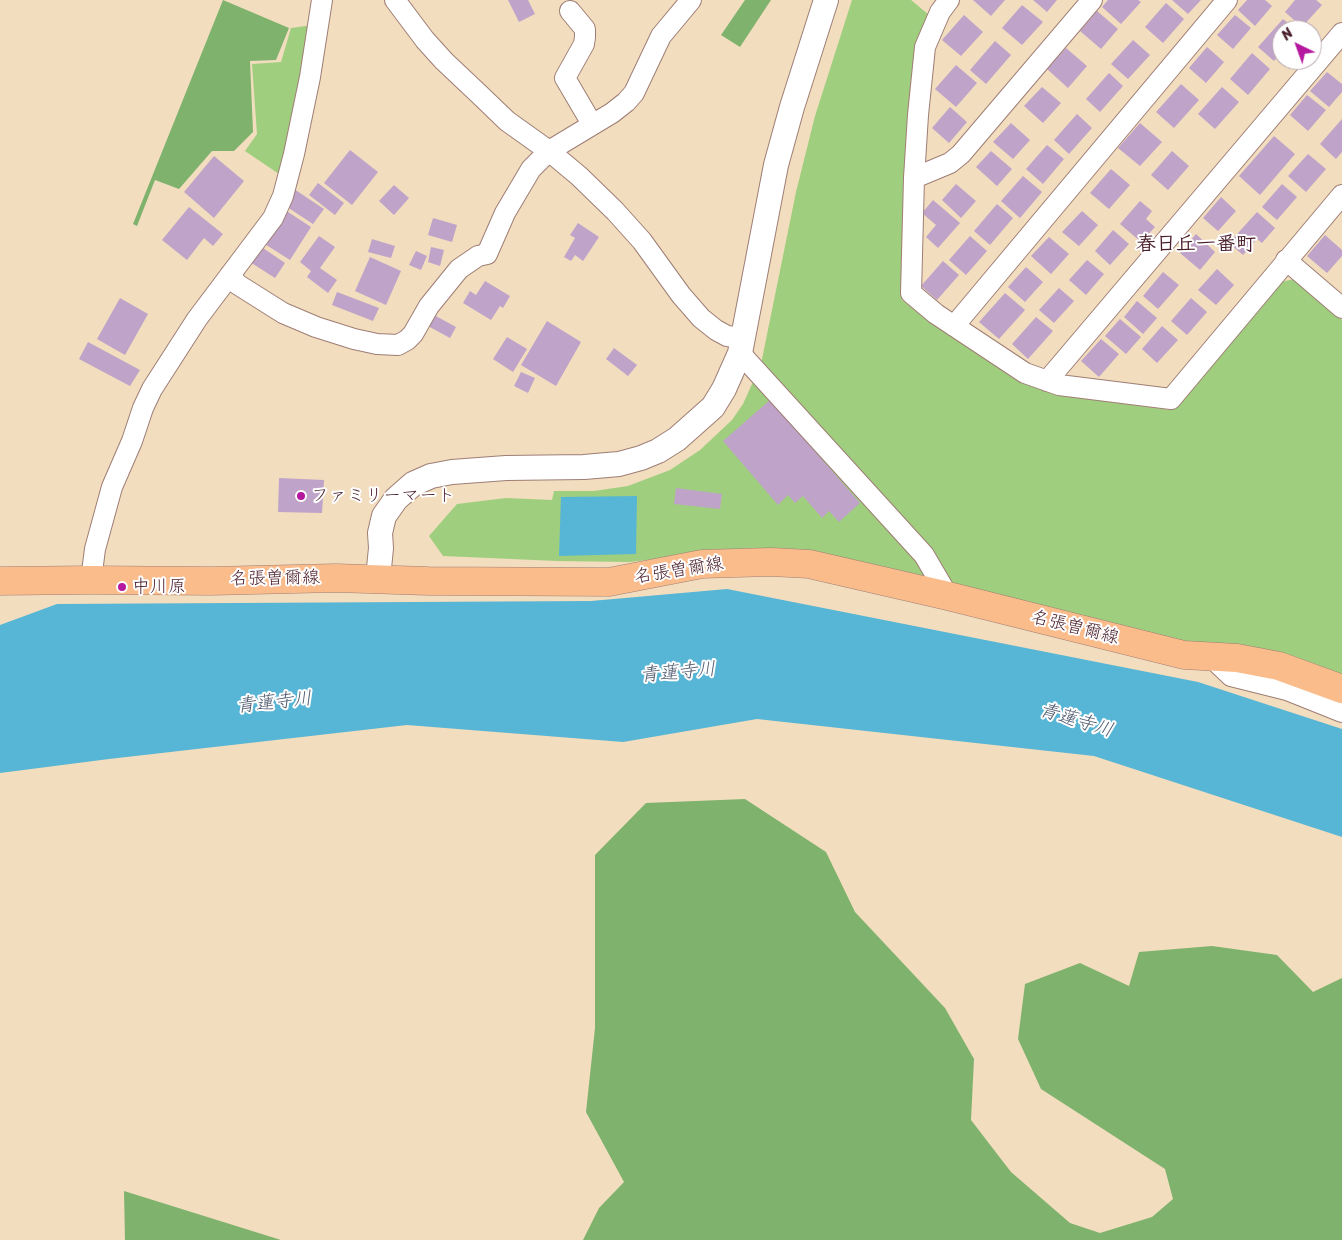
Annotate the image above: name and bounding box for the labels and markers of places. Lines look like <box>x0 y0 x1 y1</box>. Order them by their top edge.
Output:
place label: ファミリーマート <box>311 485 455 507</box>
marker: ファミリーマート <box>295 490 307 502</box>
place label: 中川原 <box>132 576 186 598</box>
marker: 中川原 <box>116 581 128 593</box>

